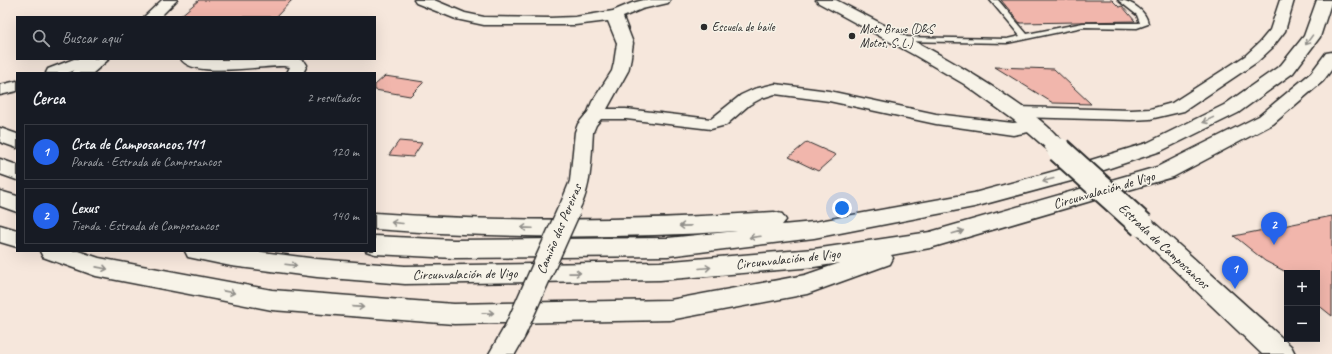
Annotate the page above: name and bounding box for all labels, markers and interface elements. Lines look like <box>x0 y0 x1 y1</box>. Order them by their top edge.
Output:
search box <box>16 16 376 60</box>
place label: Escuela de baile <box>712 19 776 35</box>
place label: Moto Brave (D&S Motos, S. L.) <box>860 21 936 51</box>
marker: Escuela de baile <box>699 22 709 32</box>
icon: search <box>30 27 52 49</box>
text: Buscar aquí <box>62 29 121 48</box>
marker: Moto Brave (D&S Motos, S. L.) <box>847 31 857 41</box>
one-way arrow <box>1305 35 1313 46</box>
text: Cerca <box>32 88 65 109</box>
text: 2 resultados <box>307 90 360 106</box>
one-way arrow <box>1203 117 1215 124</box>
text: Crta de Camposancos,141 <box>71 135 204 154</box>
text: 1 <box>43 144 49 160</box>
text: 120 m <box>331 144 359 160</box>
text: Parada · Estrada de Camposancos <box>71 154 221 170</box>
street label: Circunvalación de Vigo <box>1051 167 1158 213</box>
one-way arrow <box>1041 177 1054 184</box>
street label: Camiño das Pereiras <box>532 180 586 276</box>
your location <box>832 198 852 218</box>
text: Lexus <box>71 199 98 218</box>
street label: Estrada de Camposancos <box>1115 199 1214 293</box>
text: 2 <box>43 208 49 224</box>
text: 140 m <box>331 208 359 224</box>
pin: 2 <box>1261 212 1287 245</box>
text: Tienda · Estrada de Camposancos <box>71 218 218 234</box>
one-way arrow <box>391 219 404 226</box>
one-way arrow <box>679 222 692 230</box>
one-way arrow <box>521 224 534 232</box>
one-way arrow <box>951 228 964 235</box>
one-way arrow <box>749 233 762 240</box>
street label: Circunvalación de Vigo <box>735 245 842 273</box>
pin: 1 <box>1222 256 1248 289</box>
one-way arrow <box>284 261 297 268</box>
one-way arrow <box>95 264 108 272</box>
one-way arrow <box>698 264 711 271</box>
street label: Circunvalación de Vigo <box>412 265 519 283</box>
one-way arrow <box>568 269 581 276</box>
map controls <box>1284 270 1320 342</box>
button: + <box>1284 270 1320 306</box>
one-way arrow <box>223 288 236 296</box>
one-way arrow <box>351 303 364 310</box>
button: − <box>1284 306 1320 342</box>
one-way arrow <box>481 309 494 317</box>

